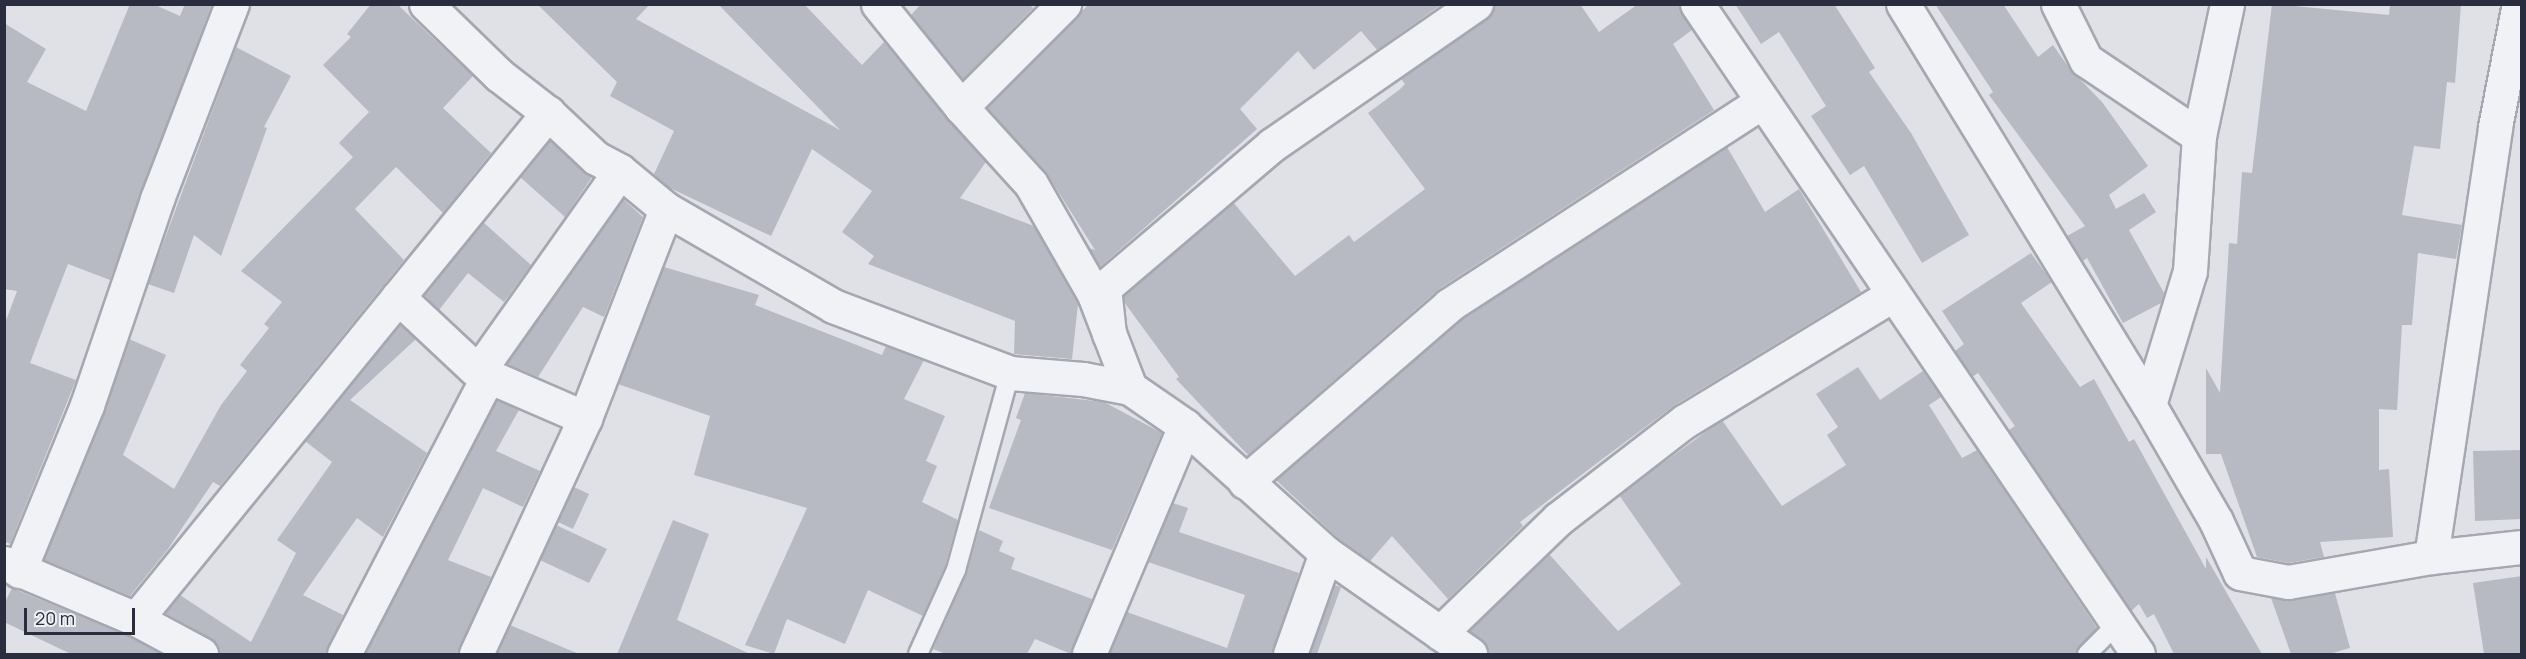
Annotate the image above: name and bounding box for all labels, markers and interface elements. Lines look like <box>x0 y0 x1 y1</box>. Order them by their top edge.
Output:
scale bar <box>27 596 138 634</box>
text: 20 m <box>35 606 75 630</box>

